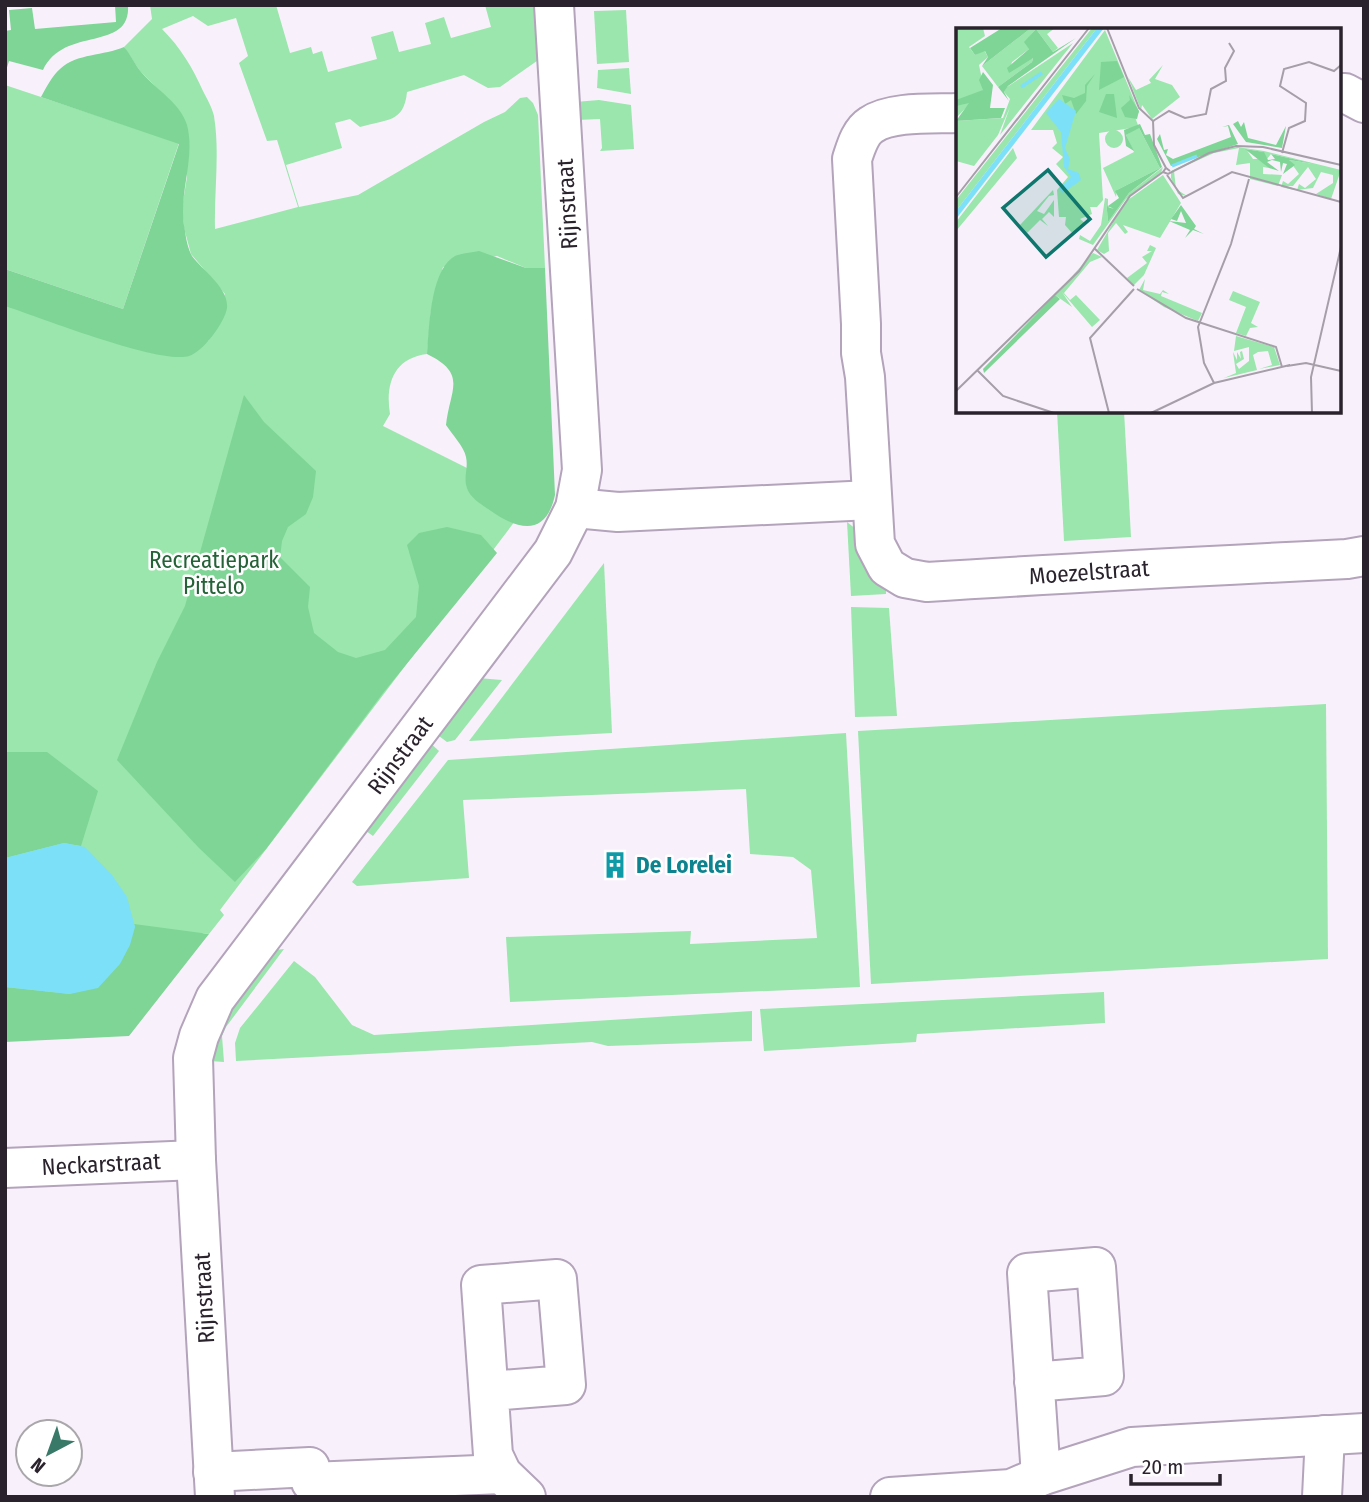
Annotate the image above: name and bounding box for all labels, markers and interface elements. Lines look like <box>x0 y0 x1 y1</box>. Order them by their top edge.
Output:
inset map <box>956 28 1341 413</box>
street label: Rijnstraat <box>551 157 583 250</box>
park label: Recreatiepark Pittelo <box>149 546 279 600</box>
street label: Moezelstraat <box>1028 554 1151 590</box>
street label: Rijnstraat <box>361 710 439 800</box>
building icon: De Lorelei <box>600 850 630 880</box>
place label: De Lorelei <box>636 851 732 879</box>
street label: Neckarstraat <box>41 1147 162 1181</box>
street label: Rijnstraat <box>188 1251 220 1344</box>
north arrow <box>14 1418 84 1488</box>
scale bar <box>1131 1442 1220 1486</box>
text: N <box>26 1453 50 1478</box>
text: 20 m <box>1142 1454 1183 1480</box>

